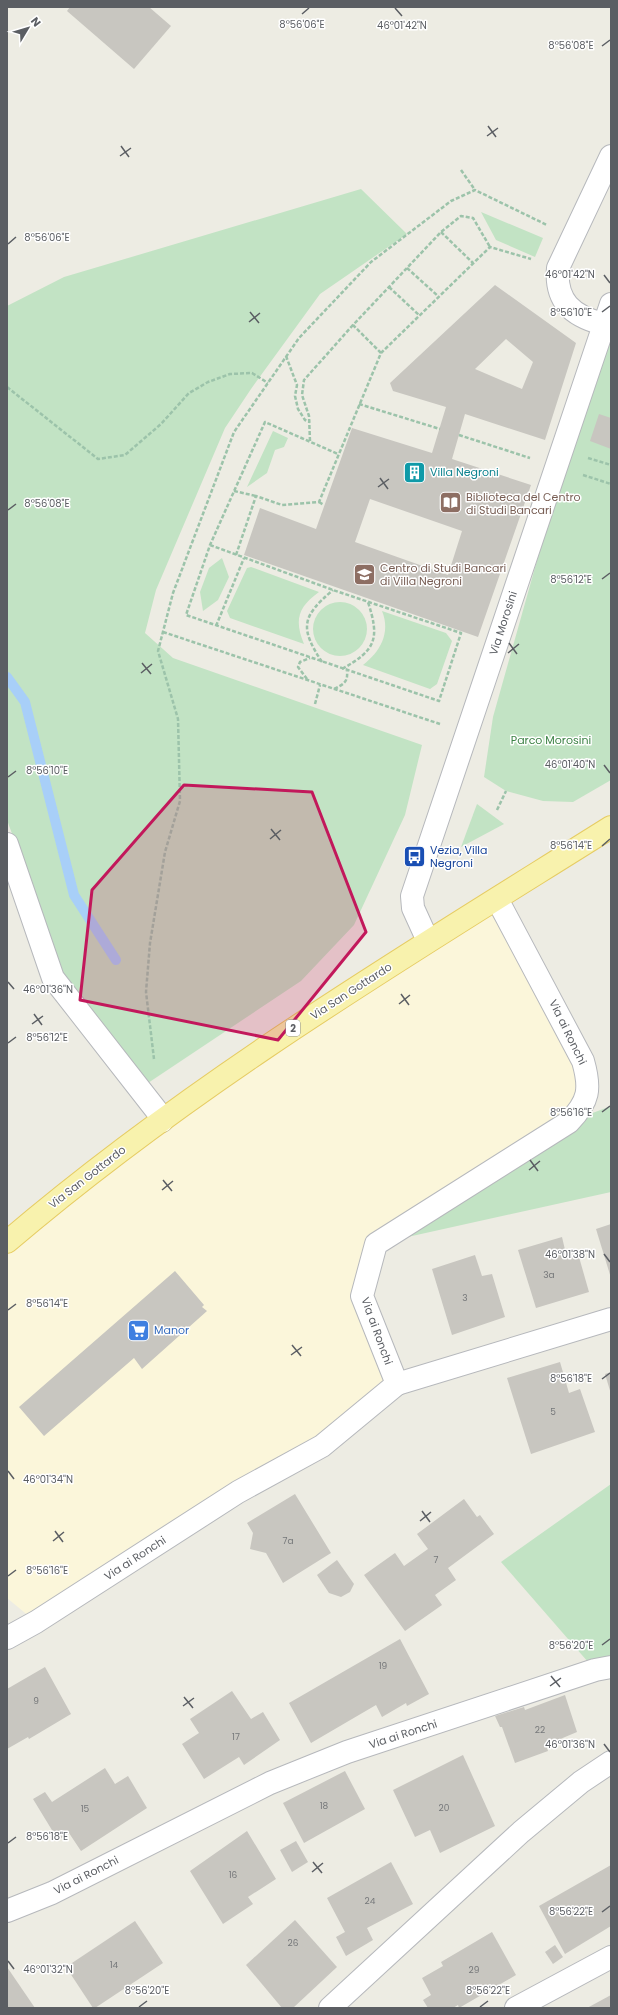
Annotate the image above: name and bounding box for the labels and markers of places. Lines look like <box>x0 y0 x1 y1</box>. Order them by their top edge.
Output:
building icon: Villa Negroni <box>401 459 427 485</box>
place label: Villa Negroni <box>430 464 499 480</box>
place label: Biblioteca del Centro di Studi Bancari <box>466 489 581 518</box>
library icon: Biblioteca del Centro di Studi Bancari <box>437 490 463 516</box>
place label: Centro di Studi Bancari di Villa Negroni <box>380 560 507 589</box>
school or university icon: Centro di Studi Bancari di Villa Negroni <box>351 561 377 587</box>
place label: Vezia, Villa Negroni <box>430 842 488 871</box>
bus stop icon: Vezia, Villa Negroni <box>401 843 427 869</box>
supermarket icon: Manor <box>125 1317 151 1343</box>
place label: Manor <box>154 1322 189 1338</box>

